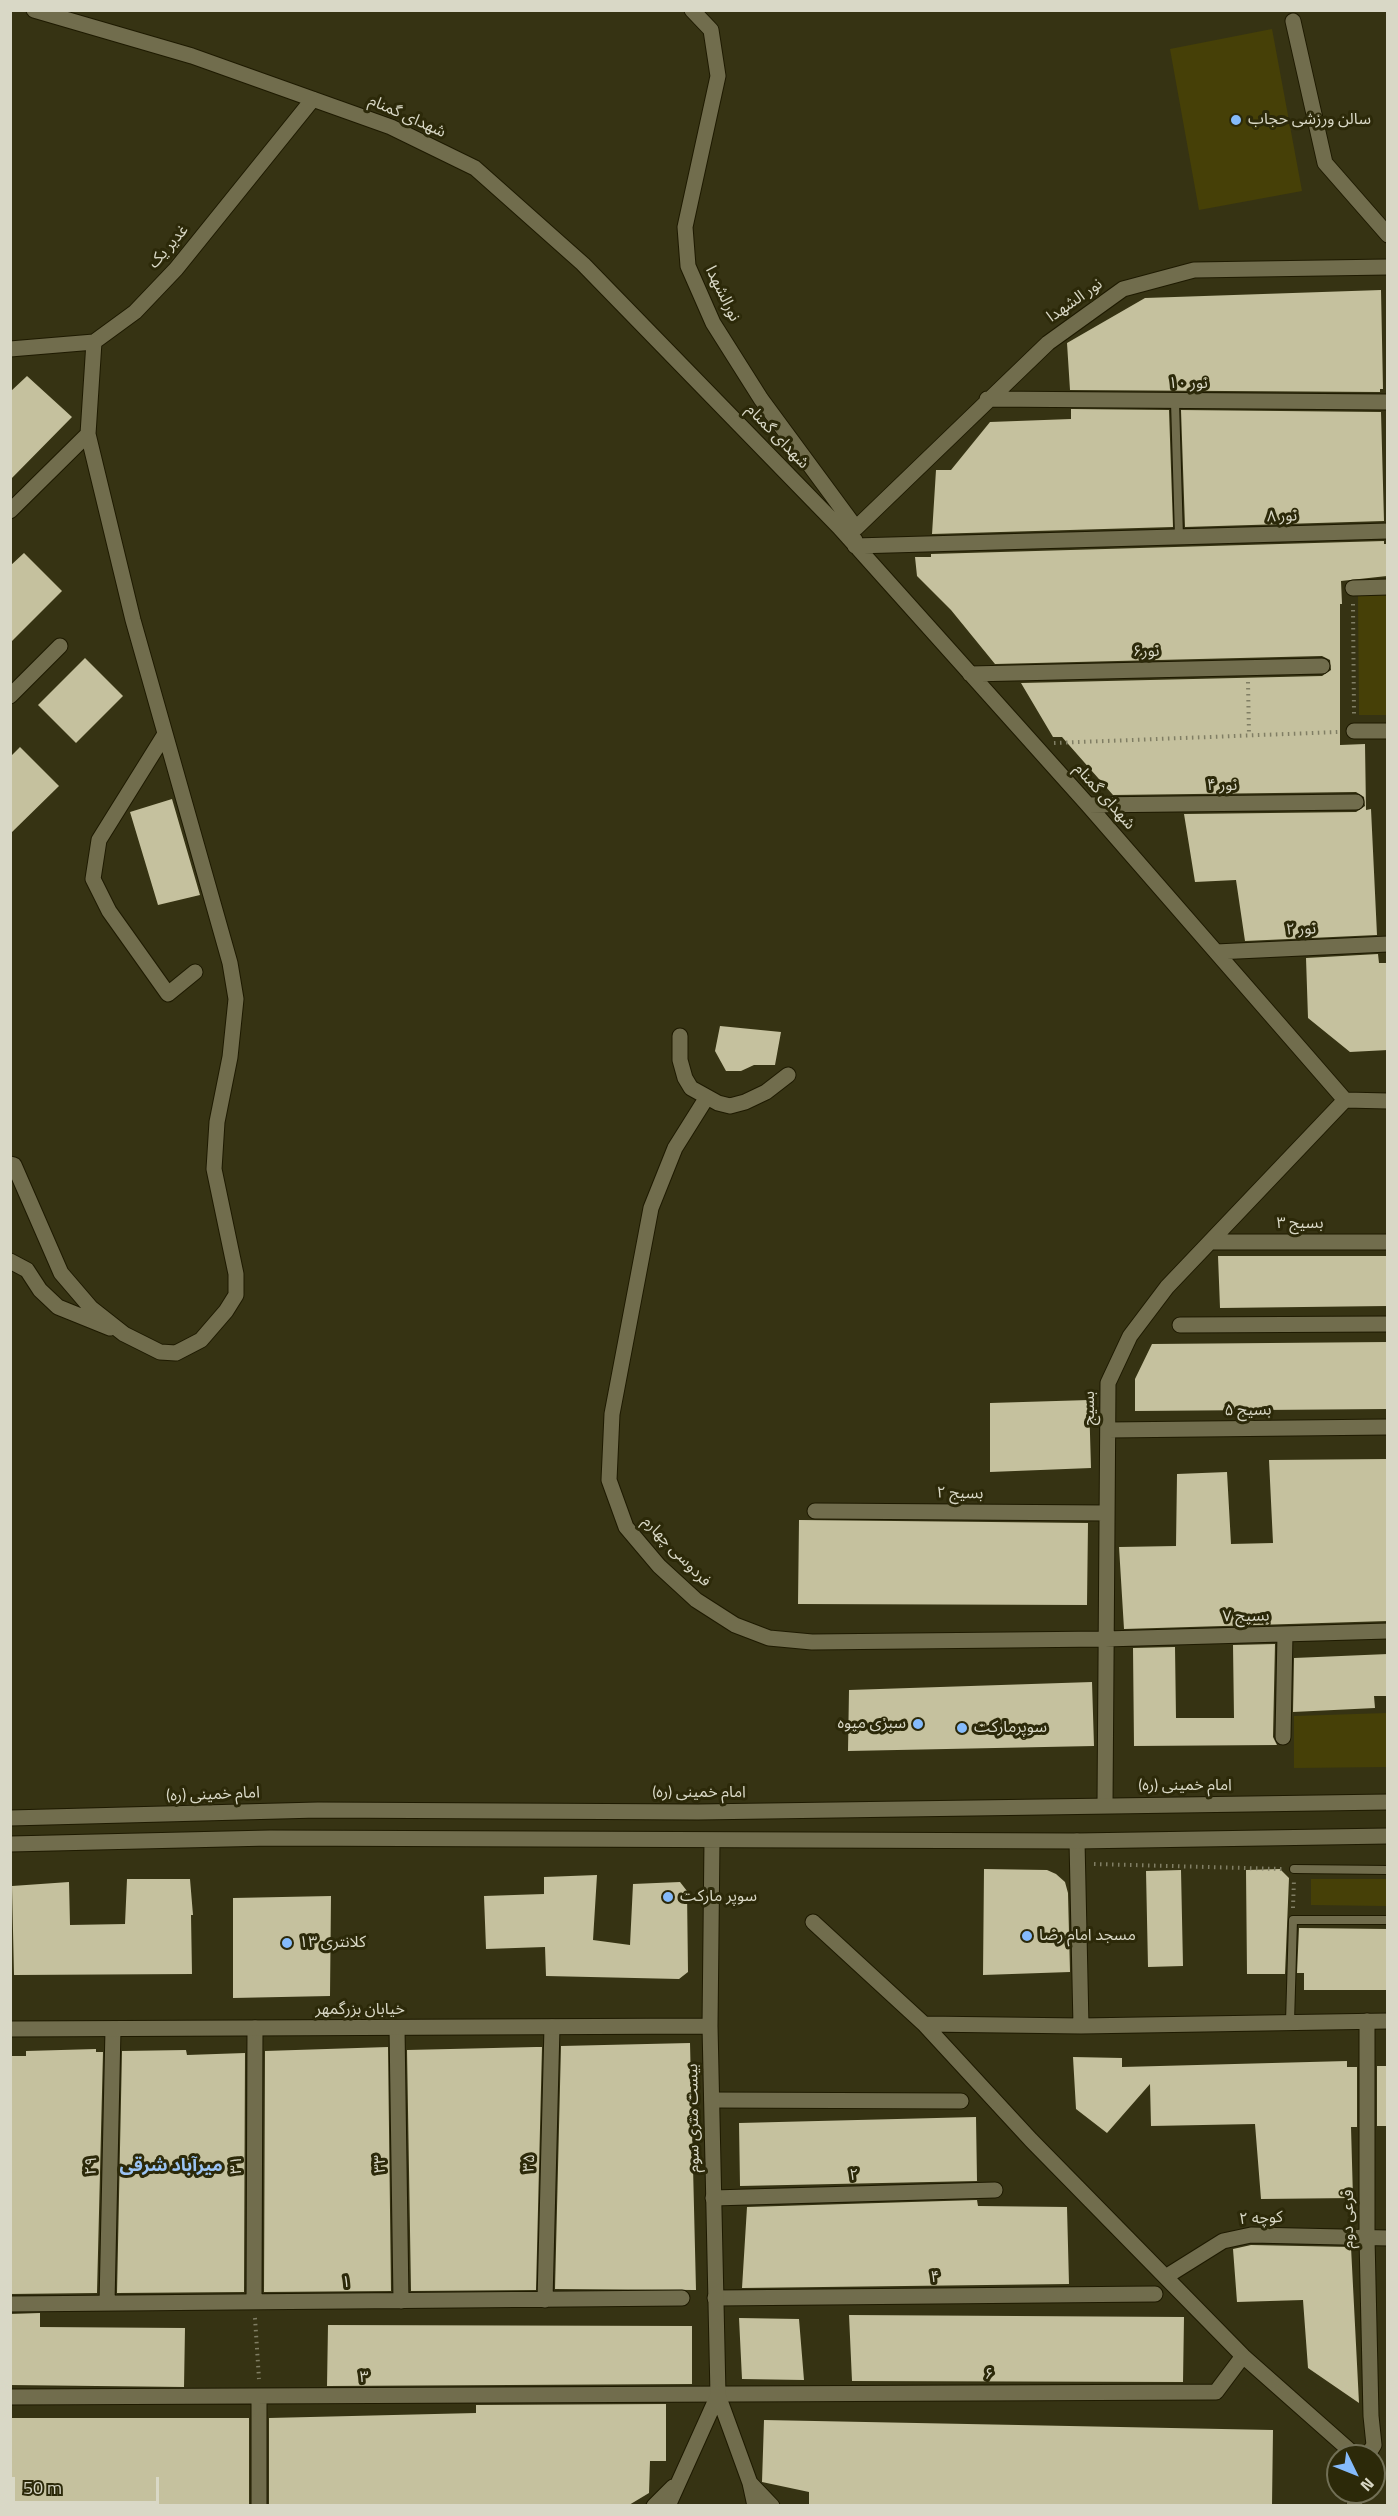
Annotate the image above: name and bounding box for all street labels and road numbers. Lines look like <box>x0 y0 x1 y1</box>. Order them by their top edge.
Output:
street label: شهدای گمنام <box>365 91 449 143</box>
street label: غدیر یک <box>145 221 193 273</box>
street label: نورالشهدا <box>700 263 744 325</box>
street label: نور الشهدا <box>1044 275 1106 327</box>
street label: نور ۱۰ <box>1168 374 1208 394</box>
street label: شهدای گمنام <box>741 401 813 473</box>
street label: نور ۸ <box>1266 507 1298 527</box>
street label: نور۶ <box>1132 642 1160 662</box>
street label: شهدای گمنام <box>1069 760 1139 834</box>
street label: نور ۴ <box>1207 776 1237 796</box>
street label: نور ۲ <box>1285 920 1317 940</box>
street label: بسیج ۳ <box>1277 1214 1323 1234</box>
street label: بسیج <box>1080 1391 1100 1425</box>
street label: بسیج ۵ <box>1224 1401 1272 1421</box>
street label: بسیج ۲ <box>936 1484 984 1504</box>
street label: فردوسی چهارم <box>638 1513 714 1591</box>
street label: بسیج ۷ <box>1222 1607 1270 1627</box>
street label: امام خمینی (ره) <box>1138 1776 1232 1796</box>
street label: امام خمینی (ره) <box>652 1783 746 1803</box>
street label: امام خمینی (ره) <box>166 1784 260 1806</box>
street label: خیابان بزرگمهر <box>315 2000 405 2020</box>
street label: بیست متری سوم <box>683 2063 705 2173</box>
street label: ۳۵ <box>520 2154 540 2172</box>
street label: ۳۳ <box>371 2155 391 2173</box>
street label: ۳۱ <box>227 2156 247 2174</box>
street label: ۲۹ <box>82 2157 102 2175</box>
street label: ۲ <box>849 2166 859 2186</box>
street label: فرعی دوم <box>1339 2190 1359 2248</box>
street label: کوچه ۲ <box>1239 2208 1283 2230</box>
street label: ۴ <box>930 2268 940 2288</box>
street label: ۱ <box>341 2273 351 2293</box>
street label: ۶ <box>984 2365 994 2385</box>
street label: ۳ <box>359 2368 369 2388</box>

